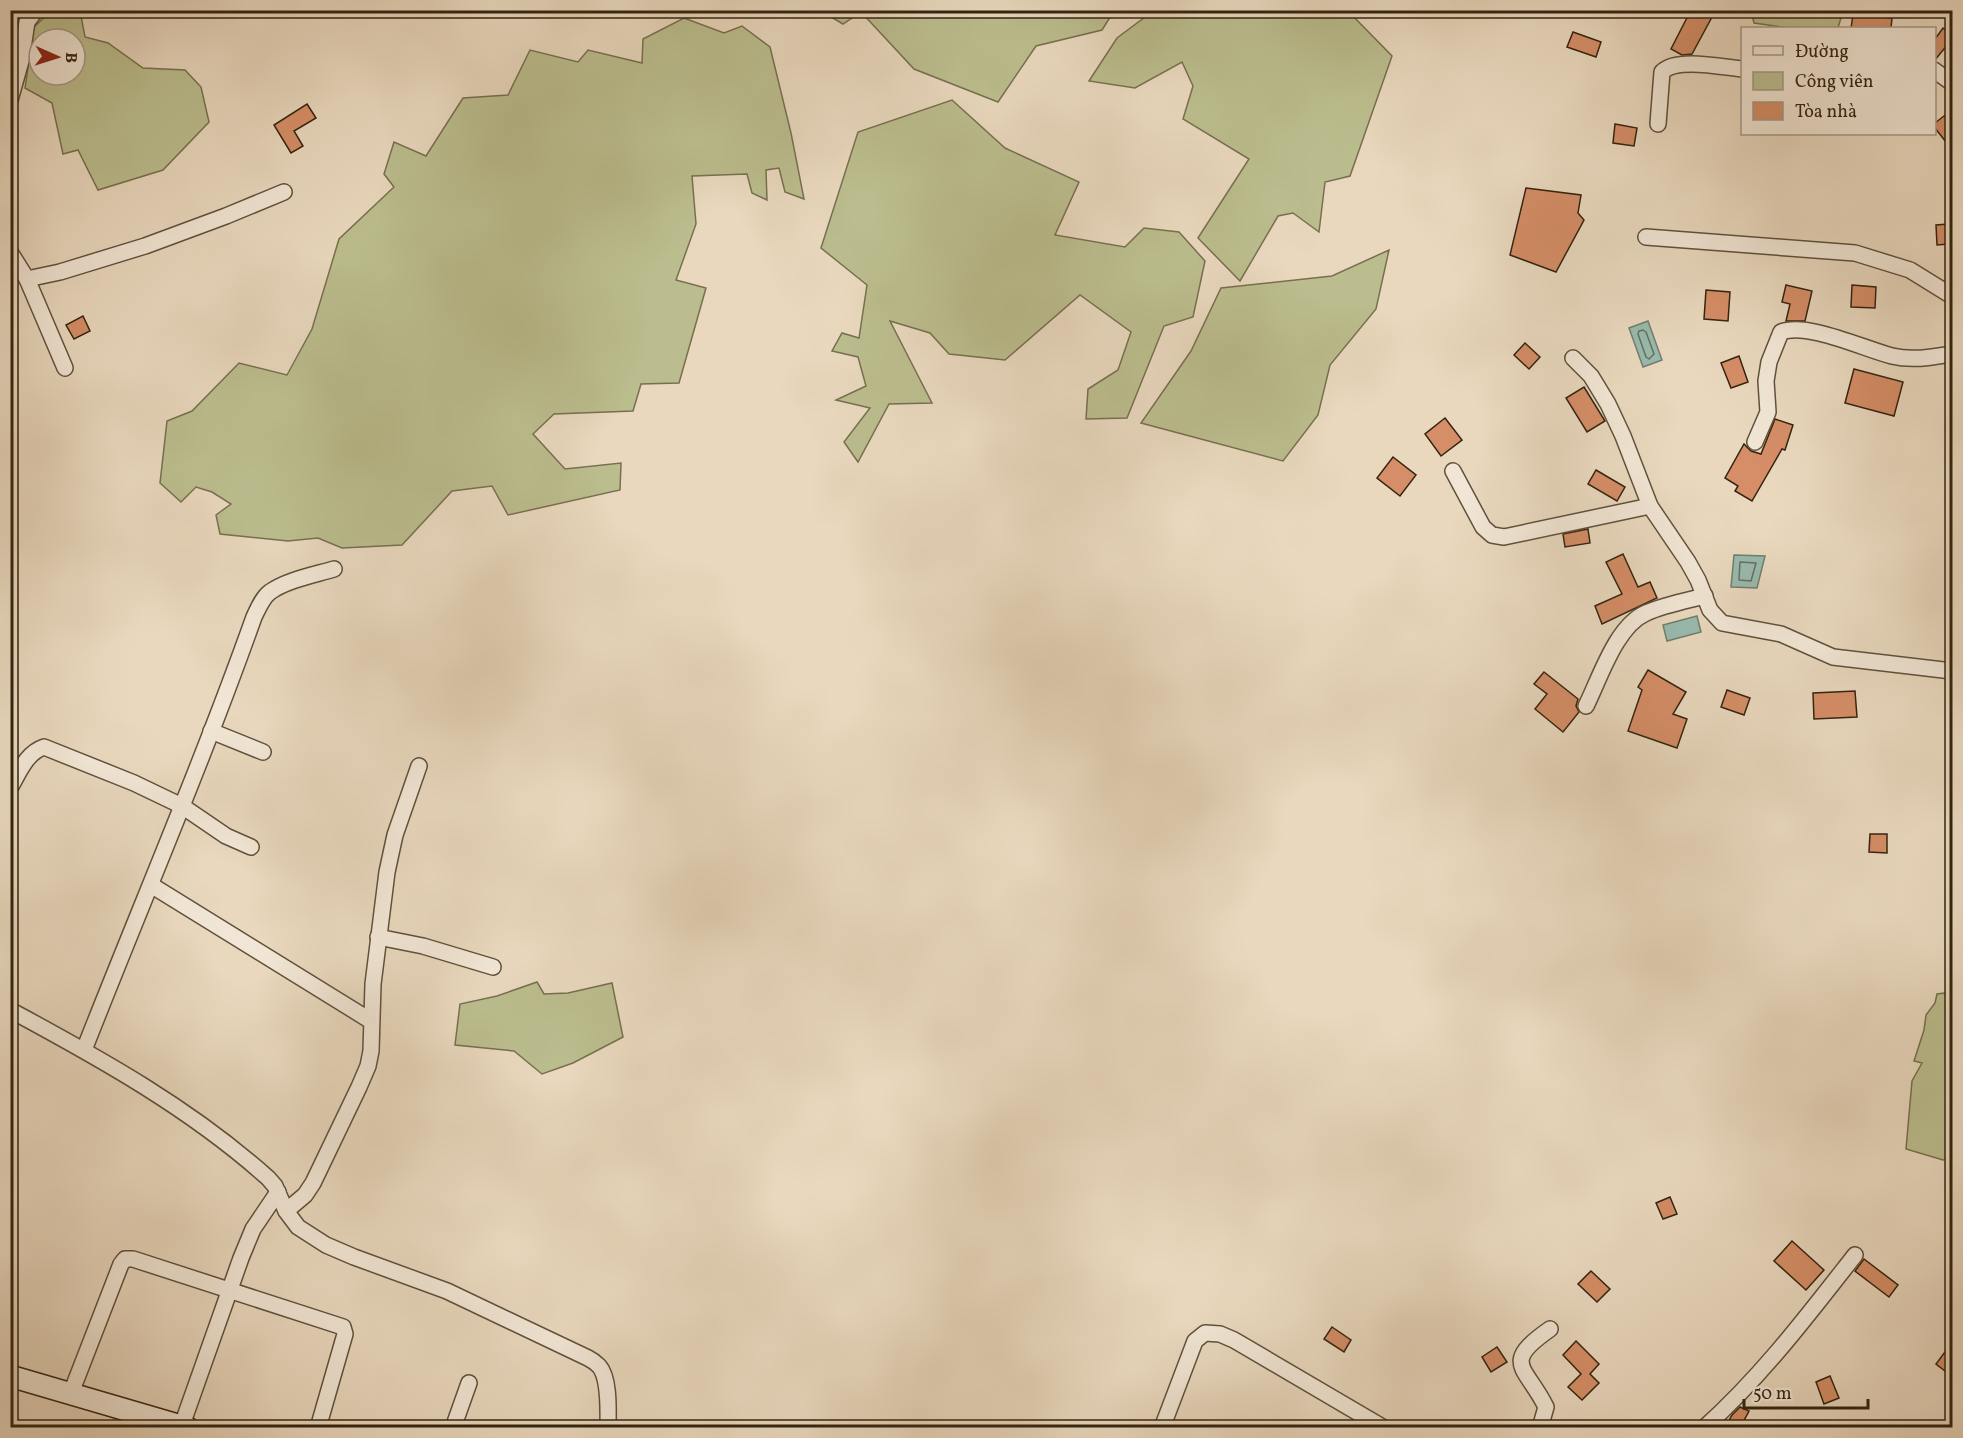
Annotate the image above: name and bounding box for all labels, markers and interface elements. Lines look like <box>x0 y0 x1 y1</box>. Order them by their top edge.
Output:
north arrow <box>27 27 87 87</box>
legend <box>1741 27 1936 135</box>
text: Đường <box>1795 40 1849 65</box>
text: B <box>59 52 81 64</box>
text: Công viên <box>1795 70 1874 95</box>
text: Tòa nhà <box>1795 100 1857 125</box>
scale bar <box>1744 1372 1868 1410</box>
text: 50 m <box>1753 1382 1792 1407</box>

